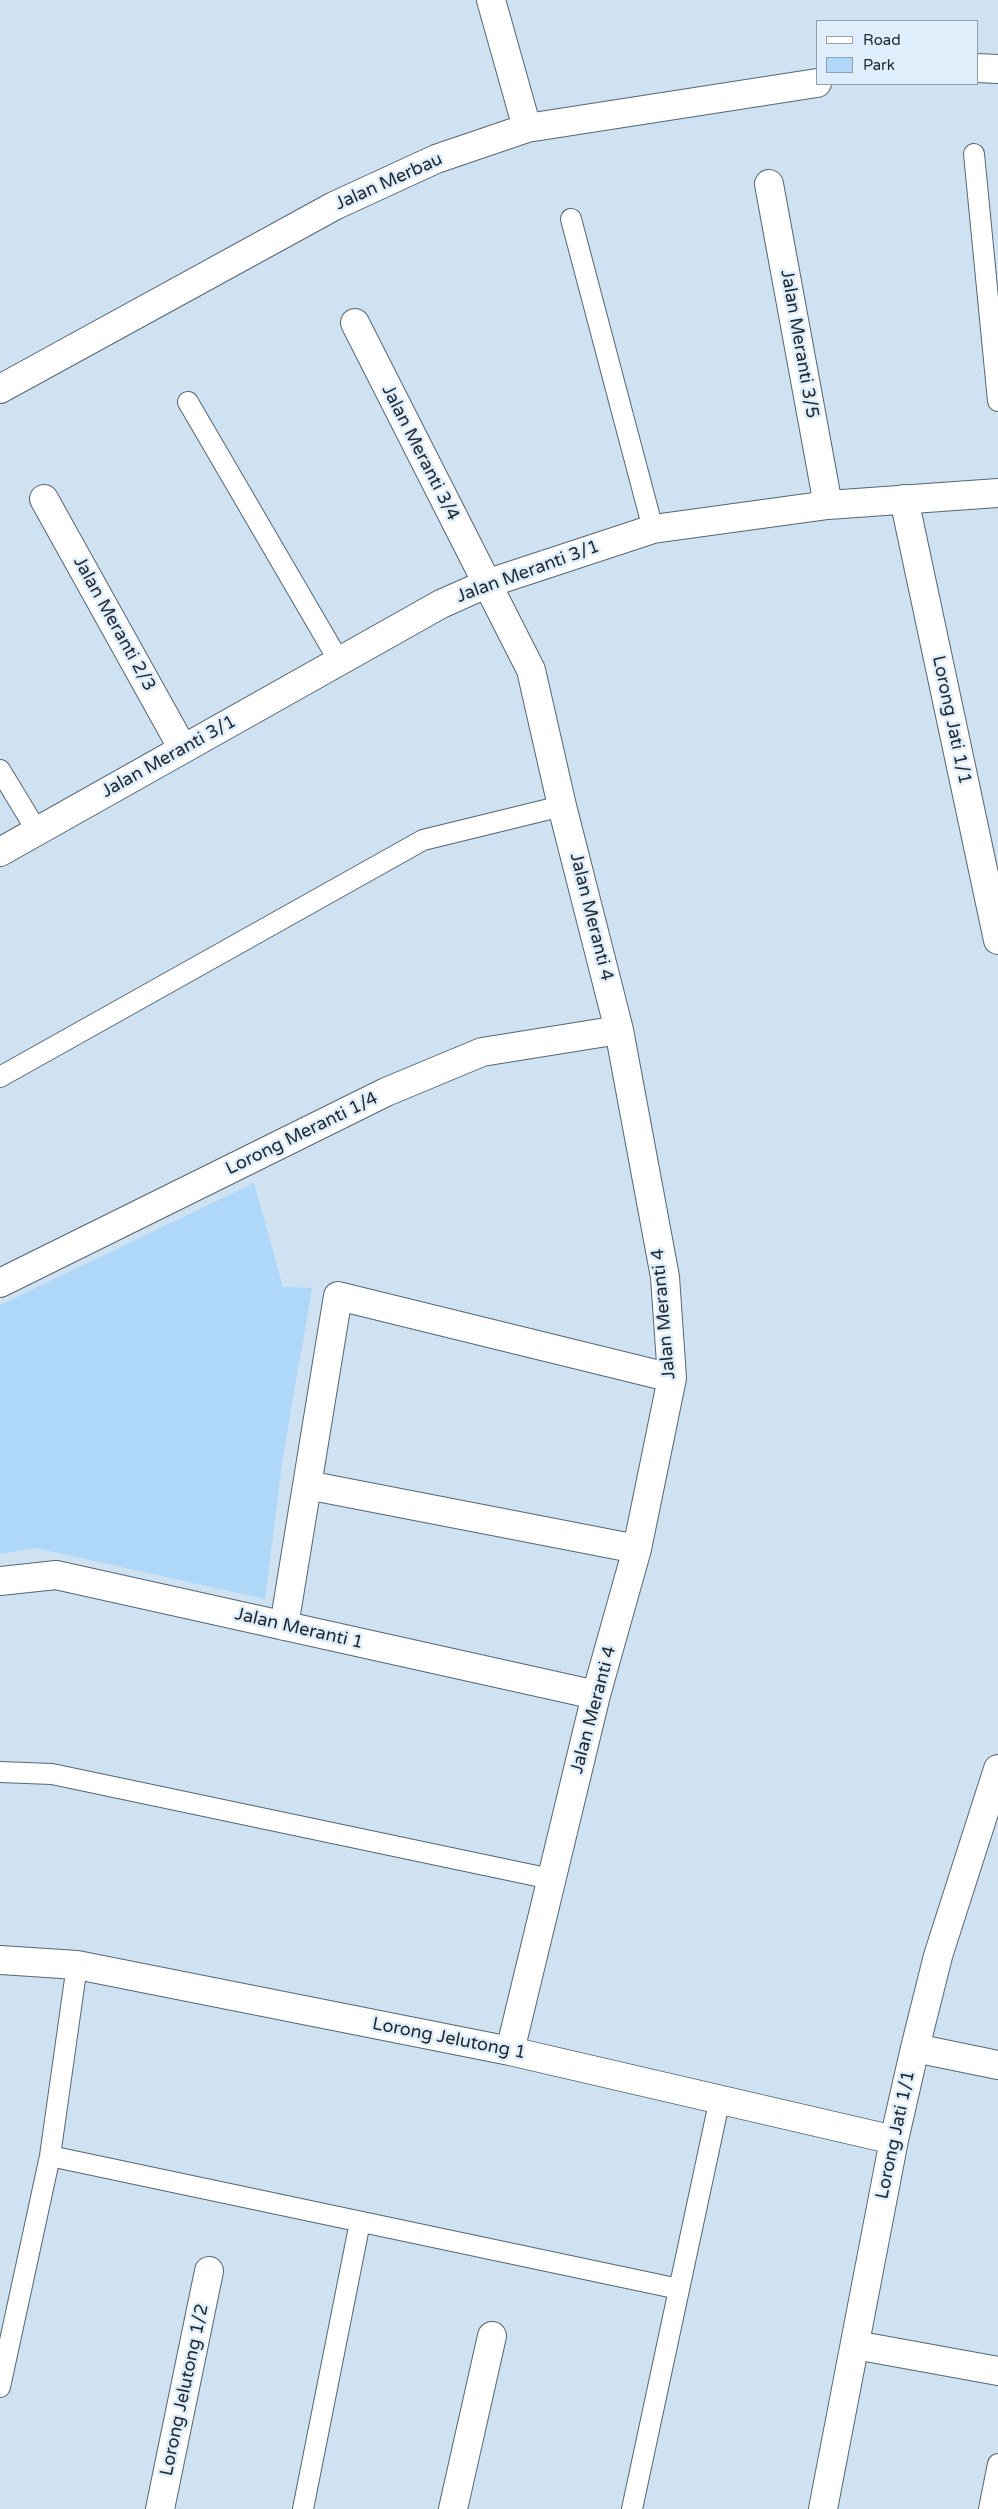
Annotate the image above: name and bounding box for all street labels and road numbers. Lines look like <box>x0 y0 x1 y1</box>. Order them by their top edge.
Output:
street label: Jalan Merbau <box>332 149 446 215</box>
street label: Jalan Meranti 3/5 <box>775 268 823 420</box>
street label: Jalan Meranti 3/4 <box>376 382 464 524</box>
street label: Jalan Meranti 3/1 <box>454 536 602 608</box>
street label: Jalan Meranti 2/3 <box>68 553 160 695</box>
street label: Lorong Jati 1/1 <box>927 654 975 786</box>
street label: Jalan Meranti 3/1 <box>98 711 240 803</box>
street label: Jalan Meranti 4 <box>565 851 617 983</box>
street label: Lorong Meranti 1/4 <box>222 1088 382 1180</box>
street label: Jalan Meranti 4 <box>648 1248 680 1380</box>
street label: Jalan Meranti 1 <box>233 1604 365 1654</box>
street label: Jalan Meranti 4 <box>567 1644 621 1776</box>
street label: Lorong Jelutong 1 <box>370 2014 528 2064</box>
street label: Lorong Jati 1/1 <box>872 2069 920 2201</box>
street label: Lorong Jelutong 1/2 <box>156 2302 214 2478</box>

